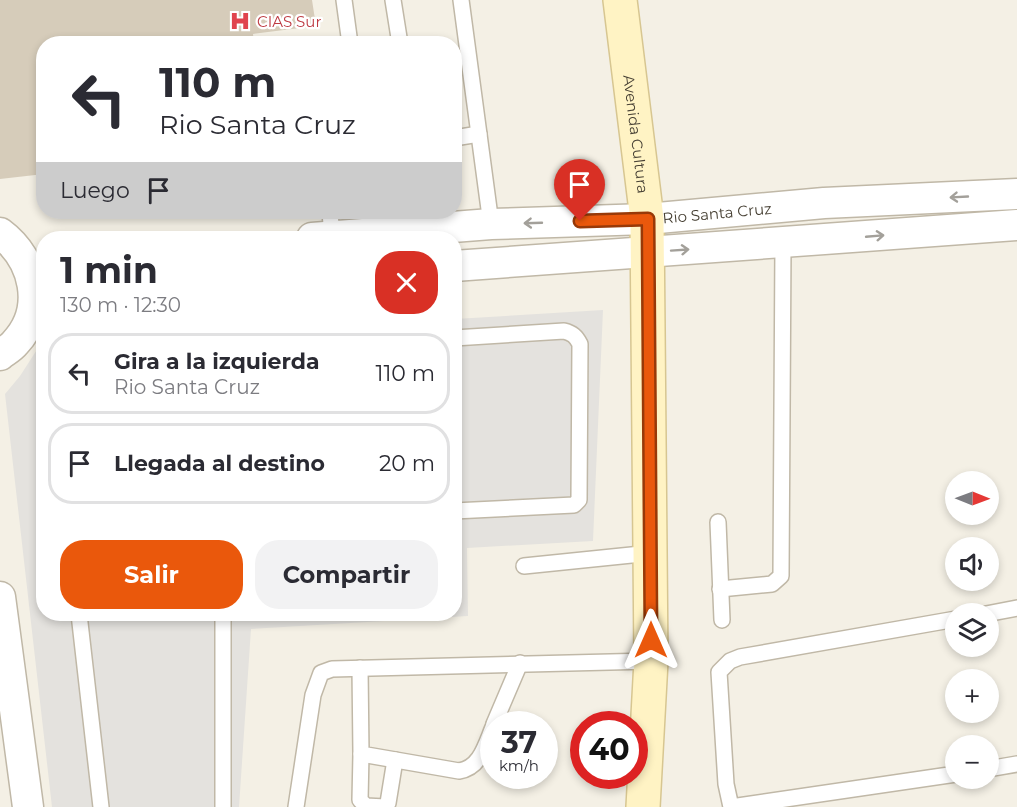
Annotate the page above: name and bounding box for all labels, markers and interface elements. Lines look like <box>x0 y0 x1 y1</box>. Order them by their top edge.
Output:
hospital icon: CIAS Sur <box>228 9 252 33</box>
place label: CIAS Sur <box>257 12 321 31</box>
text: 110 m <box>159 56 276 108</box>
icon: left <box>60 60 138 138</box>
street label: Avenida Cultura <box>620 74 653 194</box>
text: Rio Santa Cruz <box>159 108 356 141</box>
pin <box>554 159 605 221</box>
icon: arrive <box>563 168 596 201</box>
icon: arrive <box>142 174 175 207</box>
text: Luego <box>60 177 130 204</box>
one-way arrow <box>949 192 969 203</box>
street label: Rio Santa Cruz <box>662 198 773 227</box>
one-way arrow <box>524 217 544 228</box>
one-way arrow <box>864 230 884 241</box>
one-way arrow <box>670 244 690 255</box>
text: 1 min <box>60 248 158 292</box>
button: close <box>375 251 438 314</box>
text: 130 m · 12:30 <box>60 293 181 317</box>
text: Gira a la izquierda <box>114 348 320 375</box>
icon: left <box>63 357 96 390</box>
text: 110 m <box>375 360 435 387</box>
text: Rio Santa Cruz <box>114 375 260 399</box>
icon: arrive <box>63 447 96 480</box>
text: Llegada al destino <box>114 450 325 477</box>
text: 20 m <box>379 450 435 477</box>
north arrow <box>945 471 999 525</box>
map controls <box>945 471 999 789</box>
button: sound <box>945 537 999 591</box>
button: Salir <box>60 540 243 609</box>
button: Compartir <box>255 540 438 609</box>
button: layers <box>945 603 999 657</box>
position arrow <box>619 608 683 672</box>
button: + <box>945 669 999 723</box>
speed limit sign: 40 <box>570 711 648 789</box>
text: 37 <box>501 724 537 761</box>
button: − <box>945 735 999 789</box>
text: km/h <box>499 756 539 775</box>

